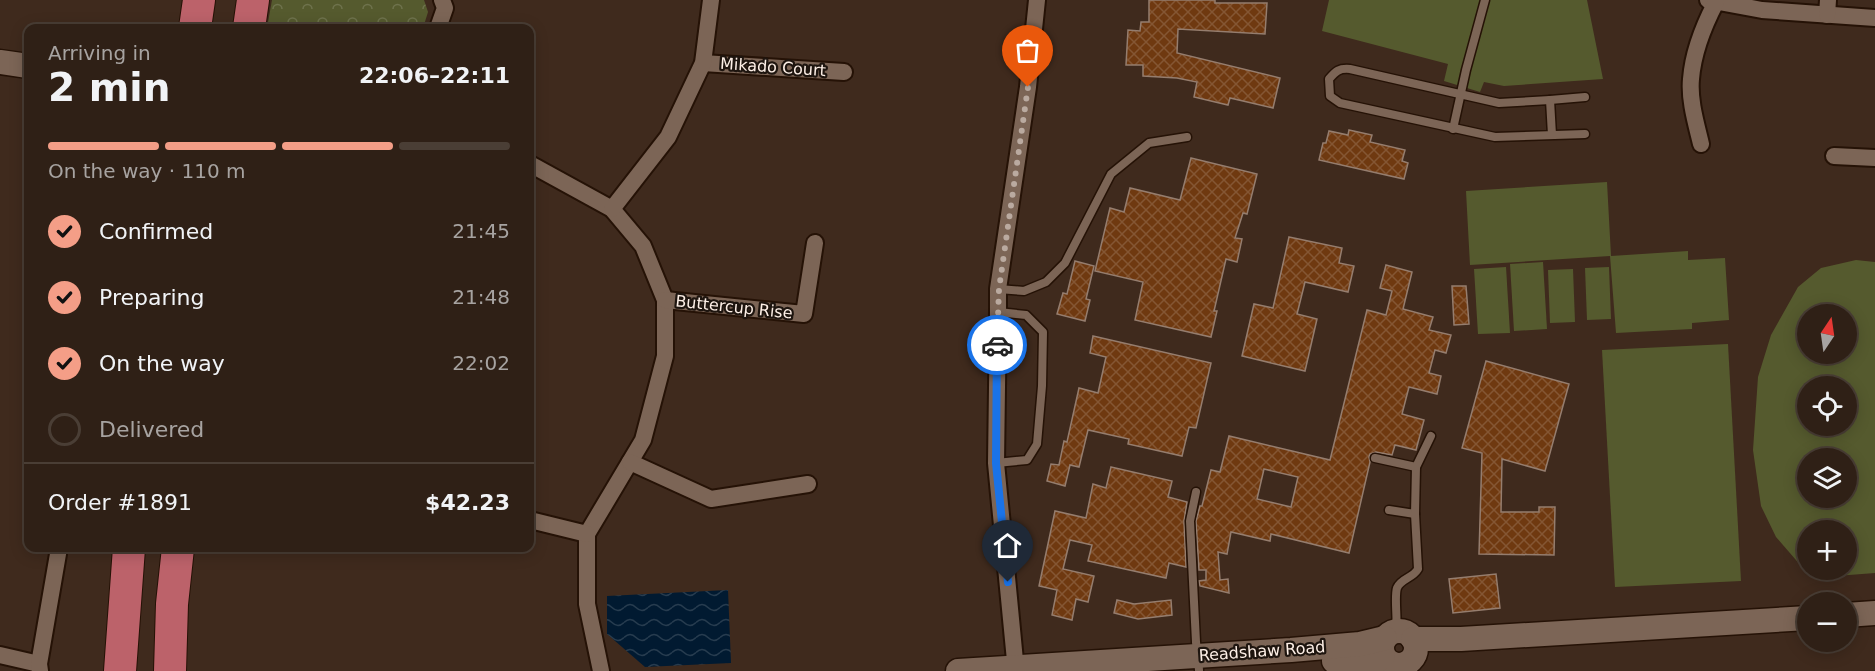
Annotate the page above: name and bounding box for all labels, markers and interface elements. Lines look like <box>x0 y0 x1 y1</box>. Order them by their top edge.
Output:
pin <box>1002 25 1053 87</box>
icon: bag <box>1011 34 1044 67</box>
text: Arriving in <box>48 41 151 65</box>
street label: Mikado Court <box>719 54 827 80</box>
text: 22:06–22:11 <box>359 63 510 88</box>
text: 2 min <box>48 65 170 110</box>
text: On the way · 110 m <box>48 159 246 183</box>
icon: check <box>48 215 81 248</box>
text: Confirmed <box>99 219 213 244</box>
text: 21:45 <box>452 219 510 243</box>
icon: check <box>48 281 81 314</box>
text: Preparing <box>99 285 205 310</box>
text: 21:48 <box>452 285 510 309</box>
street label: Buttercup Rise <box>675 291 793 323</box>
north arrow <box>1797 304 1857 364</box>
map controls <box>1797 304 1857 652</box>
courier <box>967 315 1027 375</box>
icon: car <box>981 329 1014 362</box>
icon: check <box>48 347 81 380</box>
text: On the way <box>99 351 225 376</box>
text: 22:02 <box>452 351 510 375</box>
button: locate <box>1797 376 1857 436</box>
text: Delivered <box>99 417 204 442</box>
button: layers <box>1797 448 1857 508</box>
text: Order #1891 <box>48 490 192 515</box>
text: $42.23 <box>425 490 510 515</box>
pin <box>982 520 1033 582</box>
button: + <box>1797 520 1857 580</box>
icon: home <box>991 529 1024 562</box>
button: − <box>1797 592 1857 652</box>
street label: Readshaw Road <box>1198 637 1326 665</box>

